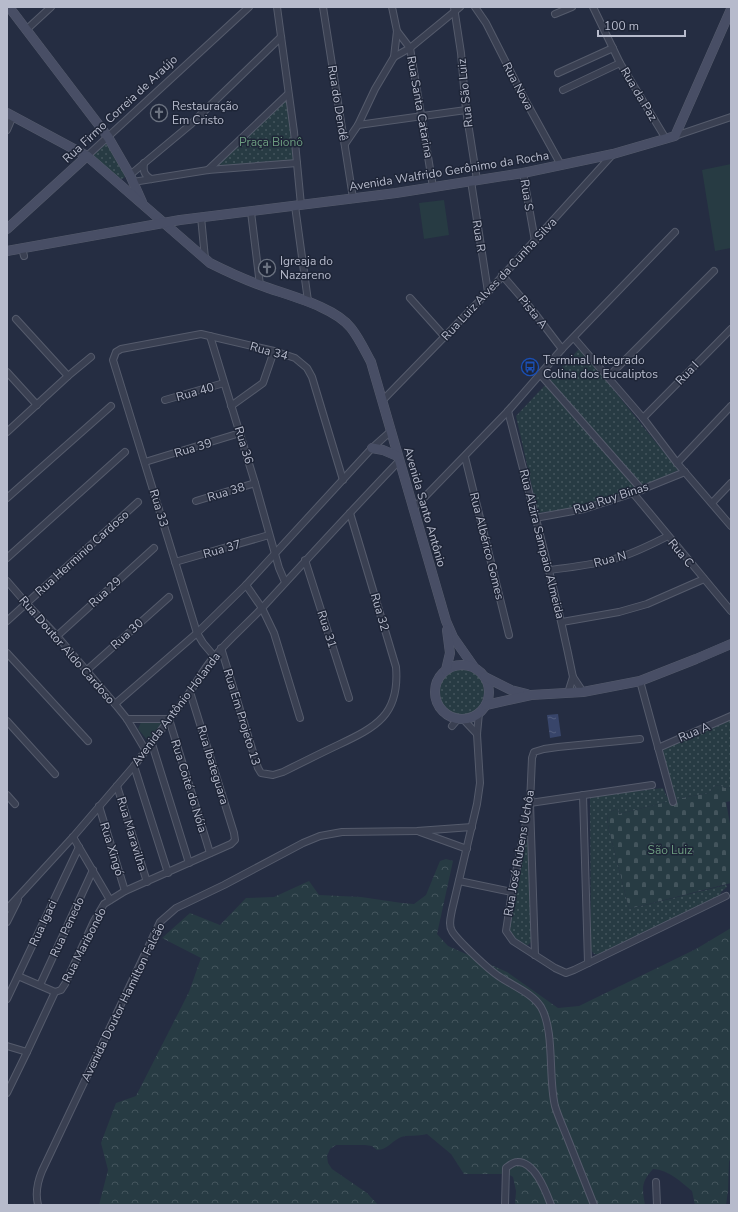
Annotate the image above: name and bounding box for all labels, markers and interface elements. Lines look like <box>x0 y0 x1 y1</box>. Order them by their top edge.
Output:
scale bar <box>598 12 685 38</box>
text: 100 m <box>604 18 639 34</box>
street label: Rua Firmo Correia de Araújo <box>59 51 181 166</box>
street label: Rua Santa Catarina <box>403 55 437 159</box>
street label: Rua São Luiz <box>453 57 477 128</box>
street label: Rua Nova <box>499 59 537 113</box>
street label: Rua do Dendê <box>324 64 352 142</box>
street label: Rua da Paz <box>617 64 662 124</box>
place label: Restauração Em Cristo <box>172 98 239 128</box>
church icon: Restauração Em Cristo <box>149 103 169 123</box>
park label: Praça Bionô <box>239 134 303 150</box>
street label: Avenida Walfrido Gerônimo da Rocha <box>348 147 550 195</box>
street label: Rua S <box>517 178 537 212</box>
street label: Rua Luiz Alves da Cunha Silva <box>438 214 560 344</box>
street label: Rua R <box>469 219 489 253</box>
place label: Igreaja do Nazareno <box>280 253 333 283</box>
church icon: Igreaja do Nazareno <box>257 258 277 278</box>
street label: Pista A <box>515 292 551 332</box>
street label: Rua 34 <box>248 338 290 364</box>
place label: Terminal Integrado Colina dos Eucaliptos <box>543 352 658 382</box>
bus stop icon: Terminal Integrado Colina dos Eucaliptos <box>520 357 540 377</box>
street label: Rua I <box>672 358 702 388</box>
street label: Rua 40 <box>174 379 216 405</box>
street label: Rua 36 <box>231 424 257 466</box>
street label: Rua 39 <box>172 435 214 461</box>
street label: Avenida Santo Antônio <box>400 445 450 569</box>
street label: Rua Alzira Sampaio Almeida <box>516 468 568 620</box>
street label: Rua Ruy Binas <box>571 478 651 518</box>
street label: Rua 38 <box>205 479 247 505</box>
street label: Rua 33 <box>146 487 172 529</box>
street label: Rua Albérico Gomes <box>466 491 508 602</box>
street label: Rua Herminio Cardoso <box>32 506 133 599</box>
street label: Rua C <box>664 535 698 571</box>
street label: Rua 37 <box>201 536 243 562</box>
street label: Rua N <box>592 547 628 571</box>
street label: Rua 29 <box>85 573 125 611</box>
street label: Rua 32 <box>367 591 393 633</box>
street label: Rua Doutor Aldo Cardoso <box>16 593 119 708</box>
street label: Rua 31 <box>313 608 341 650</box>
street label: Rua 30 <box>107 615 147 653</box>
street label: Avenida Antônio Holanda <box>128 649 224 769</box>
street label: Rua Em Projeto 13 <box>220 667 264 767</box>
street label: Rua A <box>676 718 713 746</box>
street label: Rua Ibateguara <box>193 724 233 806</box>
street label: Rua Coité do Nóia <box>167 738 211 834</box>
street label: Rua José Rubens Uchôa <box>500 789 538 917</box>
street label: Rua Maravilha <box>113 795 151 873</box>
street label: Rua Xingó <box>96 820 128 878</box>
park label: São Luiz <box>648 842 693 858</box>
street label: Rua Penedo <box>46 894 88 960</box>
street label: Rua Igaci <box>25 897 61 949</box>
street label: Rua Maribondo <box>58 905 110 985</box>
street label: Avenida Doutor Hamilton Falcão <box>77 920 169 1084</box>

